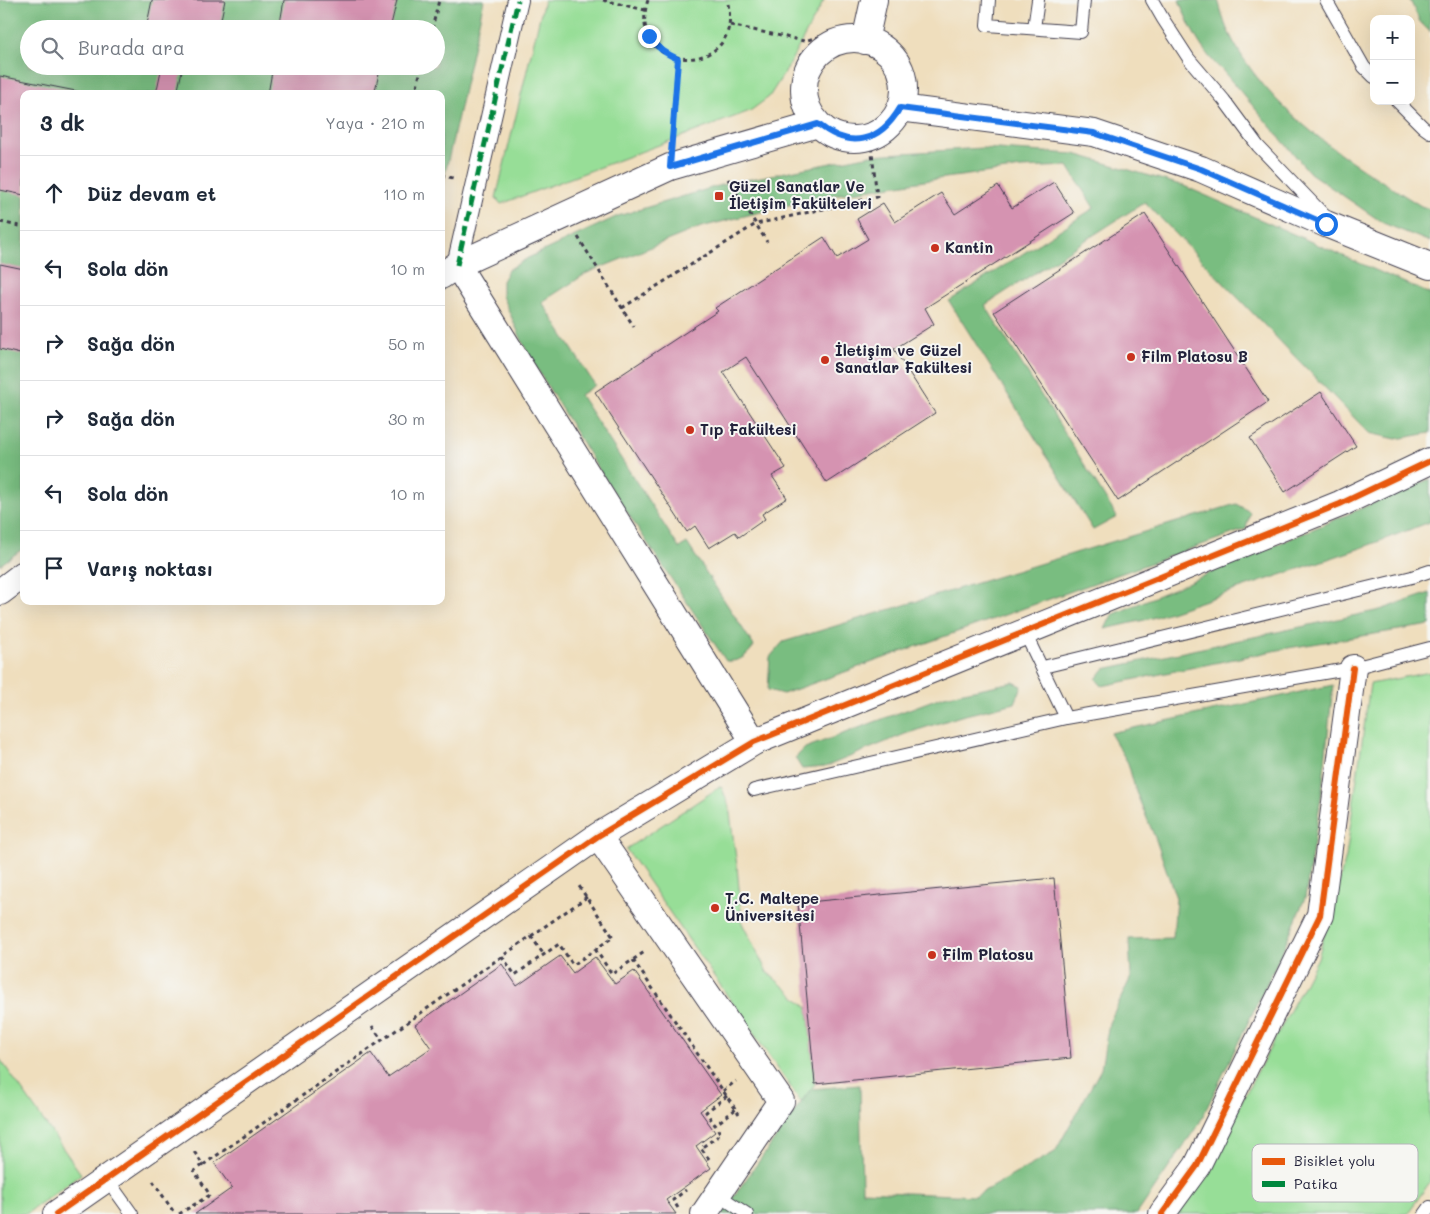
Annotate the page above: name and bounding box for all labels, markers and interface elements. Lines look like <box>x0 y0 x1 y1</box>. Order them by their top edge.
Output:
map controls <box>1370 15 1415 105</box>
button: + <box>1370 15 1415 60</box>
search box <box>20 20 445 75</box>
route end <box>638 25 661 48</box>
icon: search <box>38 34 66 62</box>
text: Burada ara <box>78 35 185 60</box>
button: − <box>1370 60 1415 105</box>
text: 3 dk <box>40 109 85 136</box>
text: Yaya · 210 m <box>325 112 425 133</box>
place label: Güzel Sanatlar Ve İletişim Fakülteleri <box>729 176 872 214</box>
icon: ahead <box>40 179 68 207</box>
text: Düz devam et <box>87 181 216 206</box>
text: 110 m <box>383 183 425 204</box>
marker: Güzel Sanatlar Ve İletişim Fakülteleri <box>713 190 725 202</box>
route start <box>1315 213 1338 236</box>
place label: Kantin <box>945 237 993 257</box>
marker: Kantin <box>929 242 941 254</box>
icon: left <box>40 254 68 282</box>
text: Sola dön <box>87 256 169 281</box>
text: 10 m <box>390 258 425 279</box>
icon: right <box>40 329 68 357</box>
text: Sağa dön <box>87 331 175 356</box>
text: 50 m <box>388 333 425 354</box>
place label: İletişim ve Güzel Sanatlar Fakültesi <box>835 340 972 377</box>
place label: Film Platosu B <box>1141 346 1248 366</box>
marker: Film Platosu B <box>1125 351 1137 363</box>
marker: İletişim ve Güzel Sanatlar Fakültesi <box>819 354 831 366</box>
icon: right <box>40 404 68 432</box>
text: Sağa dön <box>87 406 175 431</box>
text: 30 m <box>388 408 425 429</box>
place label: Tıp Fakültesi <box>700 419 797 439</box>
marker: Tıp Fakültesi <box>684 424 696 436</box>
icon: left <box>40 479 68 507</box>
text: Sola dön <box>87 481 169 506</box>
text: 10 m <box>390 483 425 504</box>
icon: arrive <box>40 554 68 582</box>
text: Varış noktası <box>87 556 213 581</box>
place label: T.C. Maltepe Üniversitesi <box>725 888 819 925</box>
marker: T.C. Maltepe Üniversitesi <box>709 902 721 914</box>
place label: Film Platosu <box>942 944 1033 964</box>
marker: Film Platosu <box>926 949 938 961</box>
legend <box>1252 1144 1418 1202</box>
text: Bisiklet yolu <box>1294 1151 1375 1170</box>
text: Patika <box>1294 1174 1338 1193</box>

